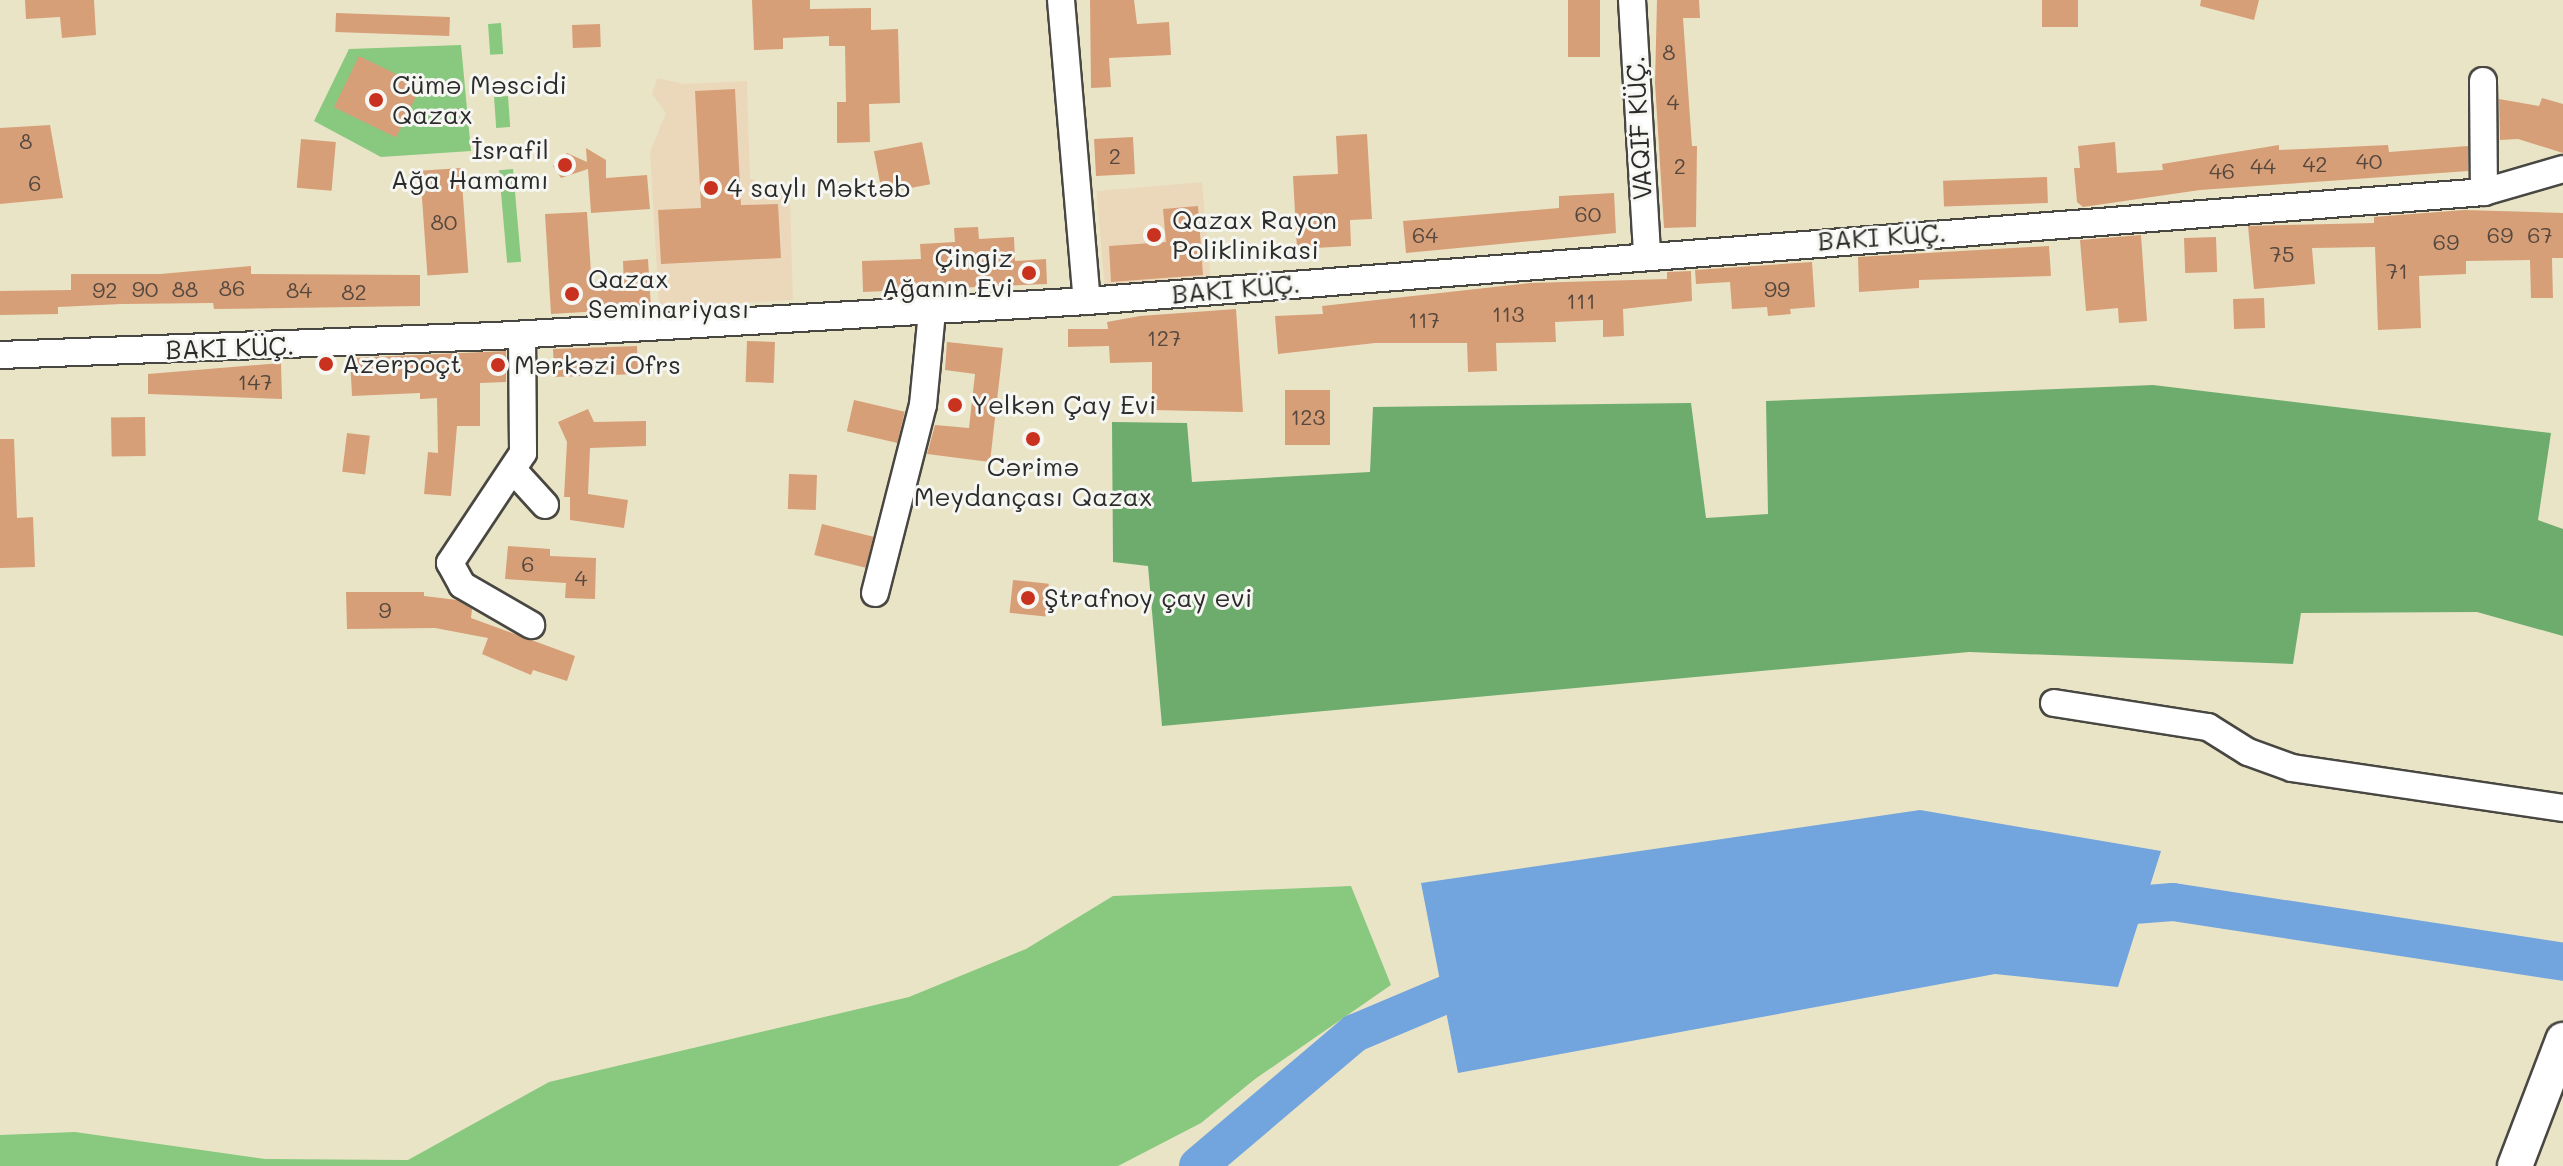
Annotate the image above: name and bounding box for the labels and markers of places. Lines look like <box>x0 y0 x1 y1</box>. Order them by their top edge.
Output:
place label: Cümə Məscidi Qazax <box>392 69 567 130</box>
marker: Cümə Məscidi Qazax <box>367 91 385 109</box>
place label: İsrafil Ağa Hamamı <box>391 134 549 196</box>
marker: İsrafil Ağa Hamamı <box>556 156 574 174</box>
place label: 4 saylı Məktəb <box>727 172 911 204</box>
marker: 4 saylı Məktəb <box>702 179 720 197</box>
place label: Qazax Rayon Poliklinikasi <box>1172 204 1337 266</box>
marker: Qazax Rayon Poliklinikasi <box>1143 224 1165 246</box>
place label: Çingiz Ağanın Evi <box>882 242 1013 304</box>
place label: Qazax Seminariyası <box>588 263 750 324</box>
marker: Çingiz Ağanın Evi <box>1020 264 1038 282</box>
marker: Qazax Seminariyası <box>563 285 581 303</box>
place label: Azerpoçt <box>342 348 462 380</box>
place label: Mərkəzi Ofrs <box>514 349 681 381</box>
marker: Azerpoçt <box>317 355 335 373</box>
marker: Mərkəzi Ofrs <box>489 356 507 374</box>
place label: Yelkən Çay Evi <box>971 389 1157 421</box>
marker: Yelkən Çay Evi <box>946 396 964 414</box>
marker: Cərimə Meydançası Qazax <box>1024 430 1042 448</box>
place label: Cərimə Meydançası Qazax <box>914 451 1152 512</box>
place label: Ştrafnoy çay evi <box>1044 582 1252 614</box>
marker: Ştrafnoy çay evi <box>1019 589 1037 607</box>

